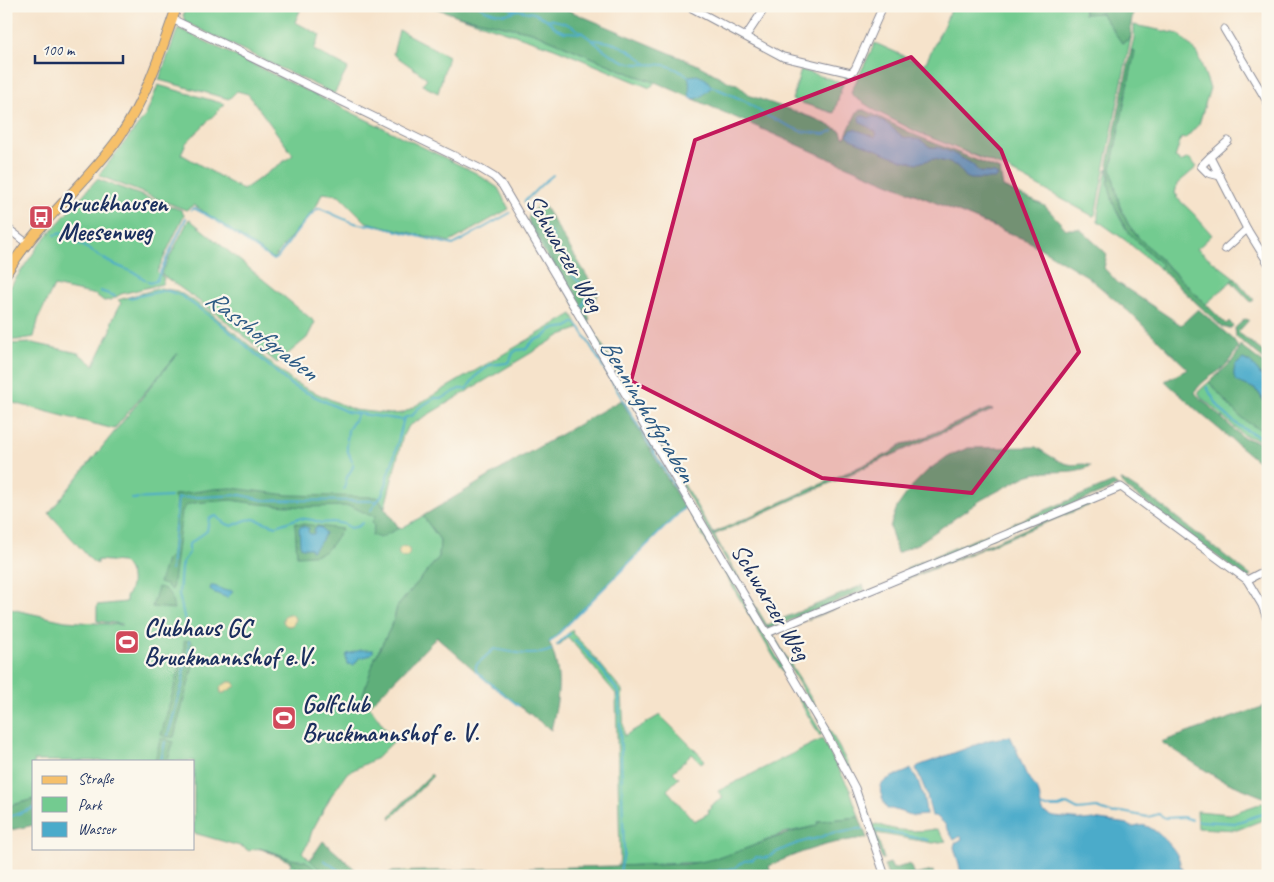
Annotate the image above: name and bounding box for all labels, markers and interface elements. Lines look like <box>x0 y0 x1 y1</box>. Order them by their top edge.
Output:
scale bar <box>35 32 122 64</box>
text: 100 m <box>42 41 76 60</box>
place label: Bruckhausen Meesenweg <box>58 187 169 248</box>
street label: Schwarzer Weg <box>518 188 612 319</box>
bus stop icon: Bruckhausen Meesenweg <box>28 204 54 230</box>
water label: Rasshofgraben <box>199 282 326 389</box>
water label: Benninghofgraben <box>592 332 705 490</box>
street label: Schwarzer Weg <box>724 538 819 667</box>
place label: Clubhaus GC Bruckmannshof e.V. <box>144 612 316 673</box>
sports icon: Clubhaus GC Bruckmannshof e.V. <box>114 629 140 655</box>
place label: Golfclub Bruckmannshof e. V. <box>302 688 480 749</box>
sports icon: Golfclub Bruckmannshof e. V. <box>271 705 297 731</box>
legend <box>32 760 195 850</box>
text: Straße <box>78 770 114 789</box>
text: Park <box>78 796 103 815</box>
text: Wasser <box>78 820 117 839</box>

